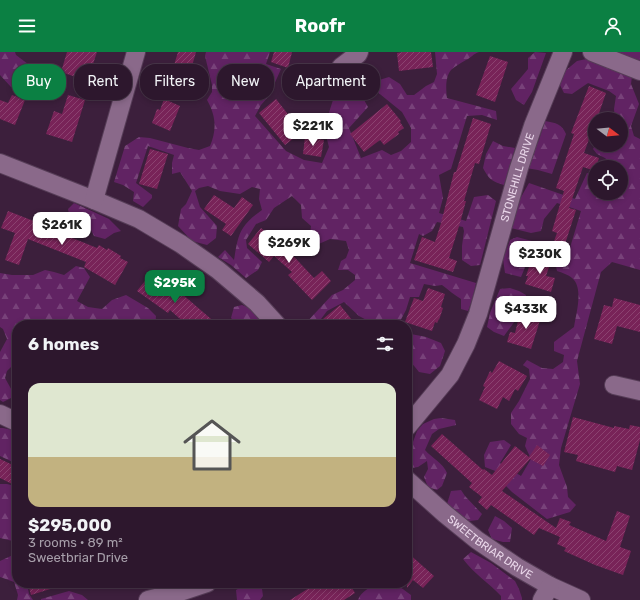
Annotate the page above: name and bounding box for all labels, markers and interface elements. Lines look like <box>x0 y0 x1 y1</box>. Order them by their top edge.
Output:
icon: menu <box>16 15 38 37</box>
text: Roofr <box>295 15 345 37</box>
icon: person <box>602 15 624 37</box>
chip: Buy <box>12 64 66 100</box>
chip: Rent <box>74 64 132 100</box>
chip: Filters <box>140 64 209 100</box>
chip: New <box>217 64 274 100</box>
chip: Apartment <box>282 64 380 100</box>
north arrow <box>588 112 628 152</box>
map controls <box>588 112 628 200</box>
pin: $221K <box>285 113 341 147</box>
text: $221K <box>293 118 333 133</box>
street label: STONEHILL DRIVE <box>498 131 537 223</box>
button: locate <box>588 160 628 200</box>
pin: $261K <box>34 212 90 246</box>
text: $261K <box>42 217 82 232</box>
pin: $269K <box>261 230 317 264</box>
text: $269K <box>268 235 310 250</box>
pin: $230K <box>512 241 568 275</box>
text: $230K <box>518 246 562 261</box>
pin: $295K <box>147 270 203 304</box>
text: $295K <box>154 275 196 290</box>
pin: $433K <box>498 296 554 330</box>
text: $433K <box>504 301 548 316</box>
icon: filters <box>374 333 396 355</box>
text: 6 homes <box>28 334 99 354</box>
icon: home <box>176 409 248 481</box>
street label: SWEETBRIAR DRIVE <box>445 512 536 582</box>
text: $295,000 <box>28 515 112 535</box>
text: 3 rooms · 89 m² <box>28 535 123 550</box>
text: Sweetbriar Drive <box>28 550 128 565</box>

